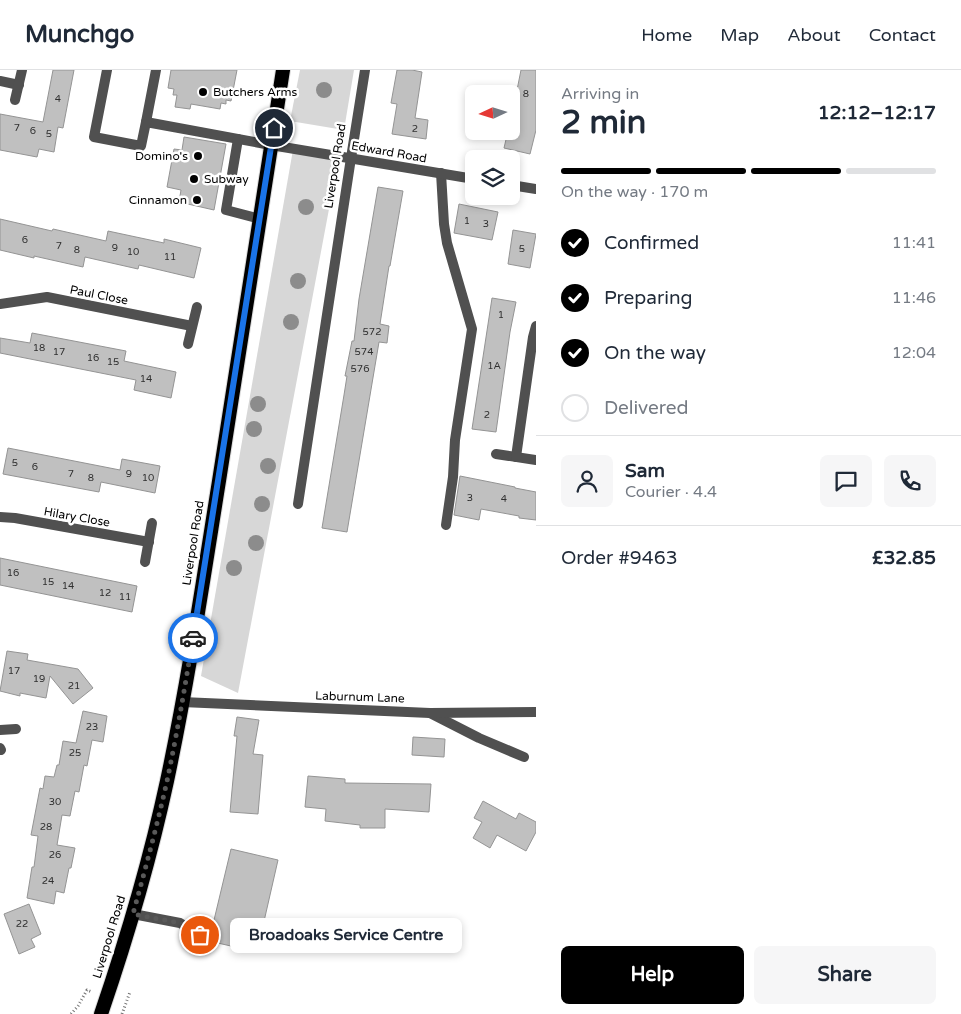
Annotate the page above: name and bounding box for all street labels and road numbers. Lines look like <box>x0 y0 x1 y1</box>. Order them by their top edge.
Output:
street label: Liverpool Road <box>321 122 349 210</box>
street label: Edward Road <box>350 138 428 166</box>
street label: Paul Close <box>69 282 130 308</box>
street label: Liverpool Road <box>179 499 207 587</box>
street label: Hilary Close <box>43 504 111 530</box>
street label: Laburnum Lane <box>315 688 405 706</box>
street label: Liverpool Road <box>90 894 128 980</box>

